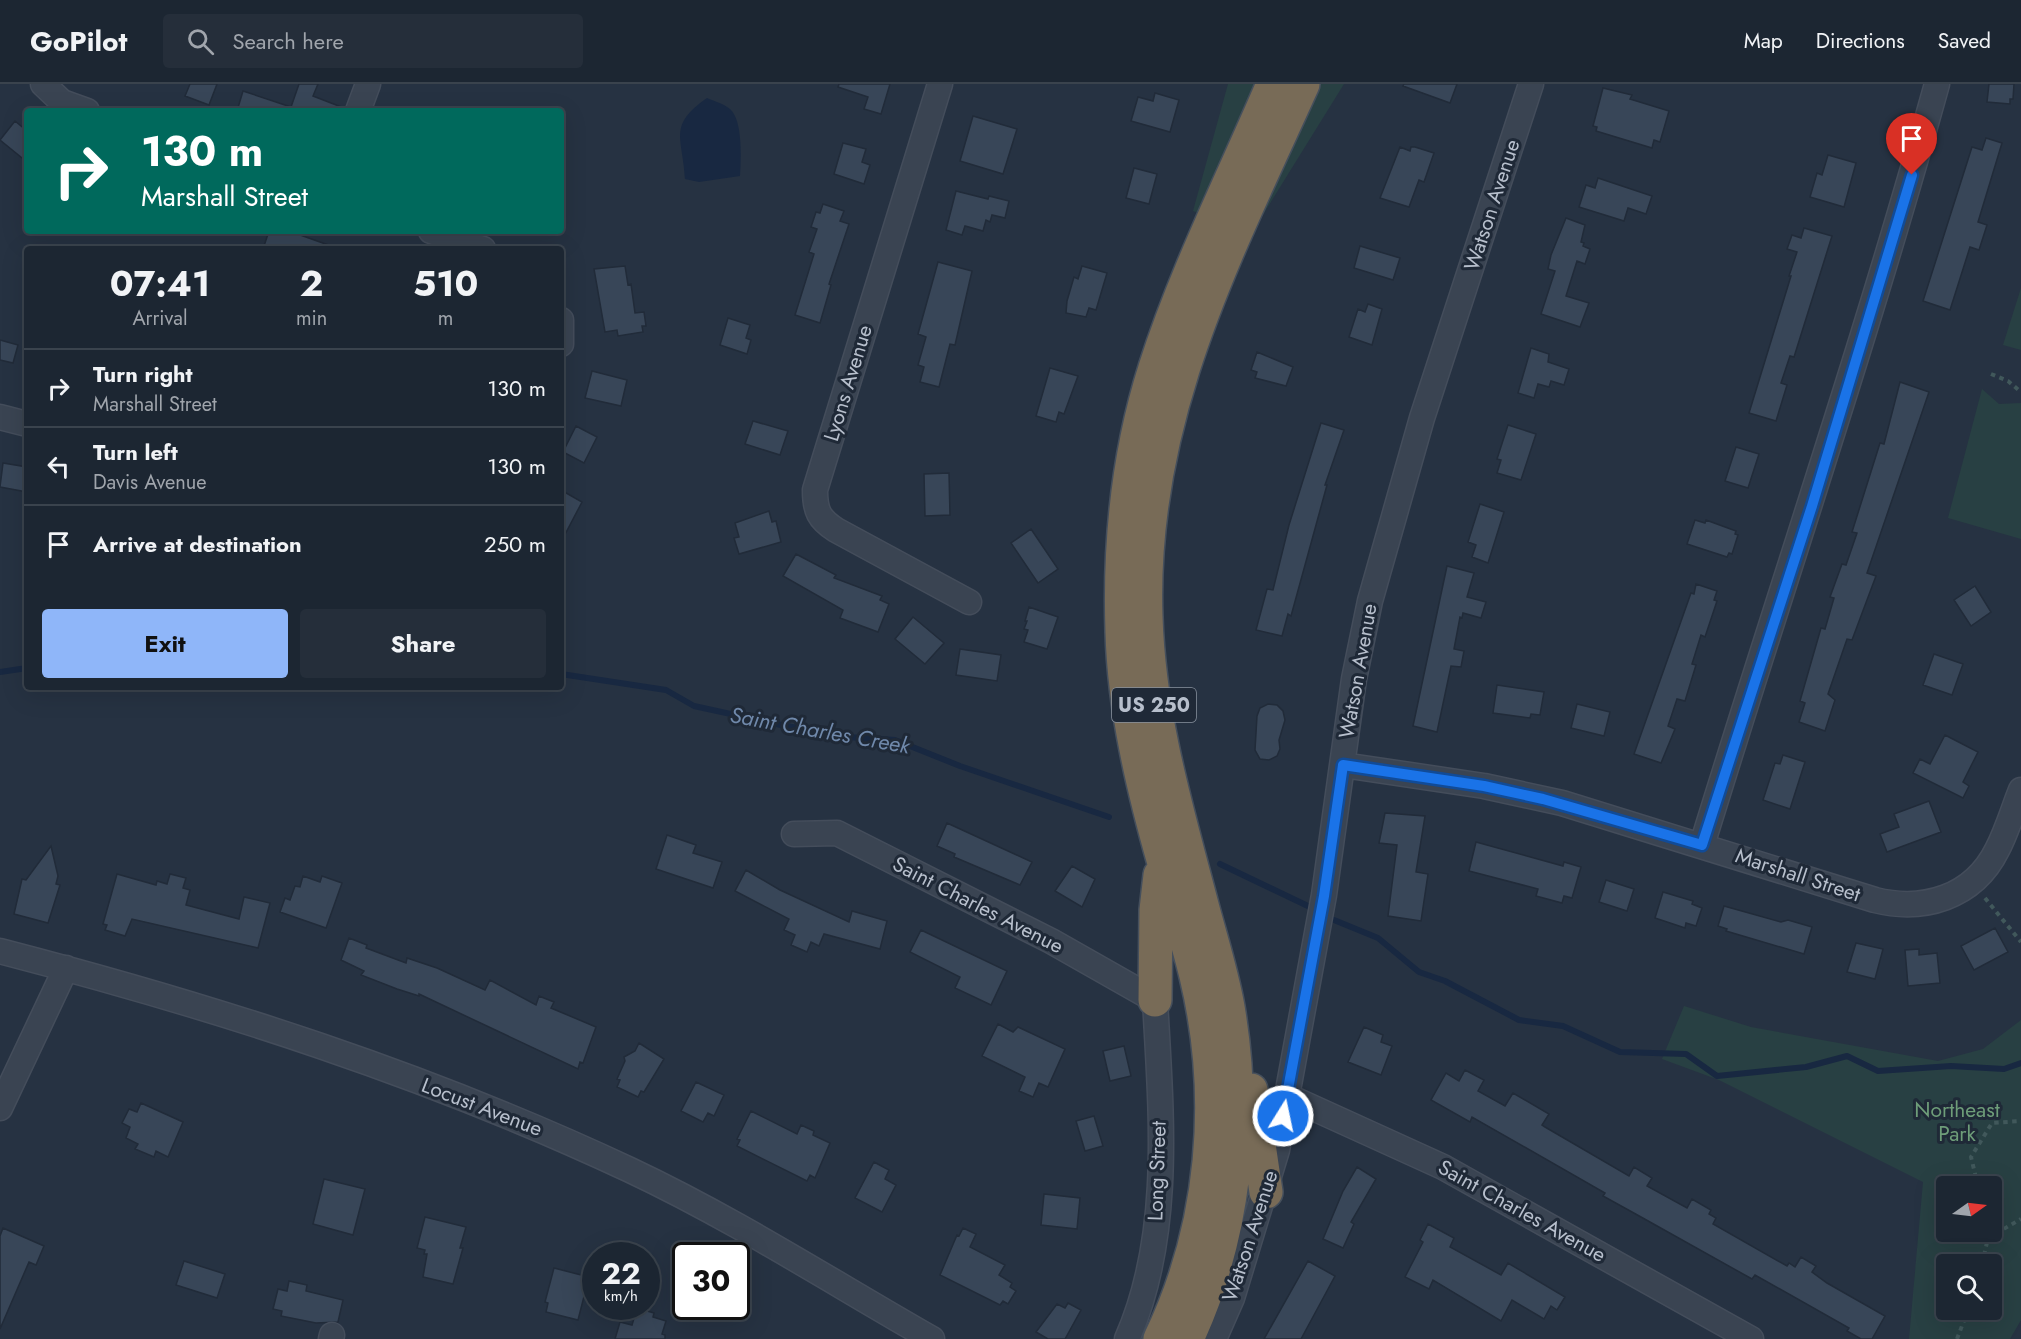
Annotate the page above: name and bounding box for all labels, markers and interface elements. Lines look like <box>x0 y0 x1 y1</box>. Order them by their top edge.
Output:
search box <box>163 14 583 68</box>
text: GoPilot <box>30 21 127 62</box>
icon: search <box>184 25 217 58</box>
text: Search here <box>232 25 344 57</box>
text: Map <box>1744 26 1783 56</box>
text: Directions <box>1816 26 1905 56</box>
text: Saved <box>1938 26 1991 56</box>
pin <box>1886 113 1937 175</box>
text: 130 m <box>141 121 263 182</box>
icon: arrive <box>1895 122 1928 155</box>
icon: right <box>42 132 120 210</box>
street label: Watson Avenue <box>1457 135 1527 275</box>
text: Marshall Street <box>141 177 308 216</box>
text: 07:41 <box>110 257 210 309</box>
text: 2 <box>300 257 323 309</box>
text: 510 <box>413 257 478 309</box>
text: Arrival <box>132 304 188 333</box>
text: min <box>296 304 327 333</box>
text: m <box>438 304 453 333</box>
street label: Lyons Avenue <box>816 321 880 445</box>
text: Turn right <box>93 358 193 390</box>
icon: right <box>42 372 75 405</box>
text: 130 m <box>487 372 546 404</box>
text: Marshall Street <box>93 390 217 419</box>
text: Turn left <box>93 436 178 468</box>
icon: left <box>42 450 75 483</box>
text: 130 m <box>487 450 546 482</box>
text: Davis Avenue <box>93 468 206 497</box>
icon: arrive <box>42 528 75 561</box>
text: Arrive at destination <box>93 528 302 560</box>
text: 250 m <box>484 528 546 560</box>
street label: Watson Avenue <box>1331 601 1385 741</box>
button: Exit <box>42 609 288 678</box>
button: Share <box>300 609 546 678</box>
road number: US 250 <box>1112 688 1196 722</box>
water label: Saint Charles Creek <box>728 698 914 762</box>
street label: Marshall Street <box>1732 841 1864 909</box>
street label: Saint Charles Avenue <box>887 849 1069 961</box>
street label: Locust Avenue <box>417 1070 547 1144</box>
position arrow <box>1251 1084 1315 1148</box>
park label: Northeast Park <box>1914 1095 2000 1149</box>
street label: Long Street <box>1140 1120 1174 1222</box>
street label: Saint Charles Avenue <box>1433 1152 1612 1270</box>
street label: Watson Avenue <box>1215 1166 1285 1306</box>
north arrow <box>1936 1176 2002 1242</box>
map controls <box>1936 1176 2002 1320</box>
speed limit sign: 30 <box>672 1242 750 1320</box>
text: 22 <box>601 1252 641 1295</box>
button: search <box>1936 1254 2002 1320</box>
text: km/h <box>604 1285 638 1307</box>

